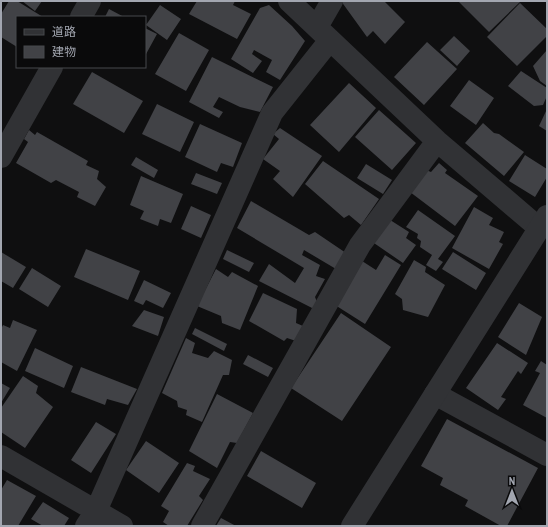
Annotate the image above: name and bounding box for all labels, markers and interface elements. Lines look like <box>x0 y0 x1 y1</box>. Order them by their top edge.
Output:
legend <box>16 16 146 68</box>
text: 道路 <box>52 24 76 40</box>
text: 建物 <box>52 44 76 60</box>
north arrow <box>492 471 532 511</box>
text: N <box>509 474 515 488</box>

